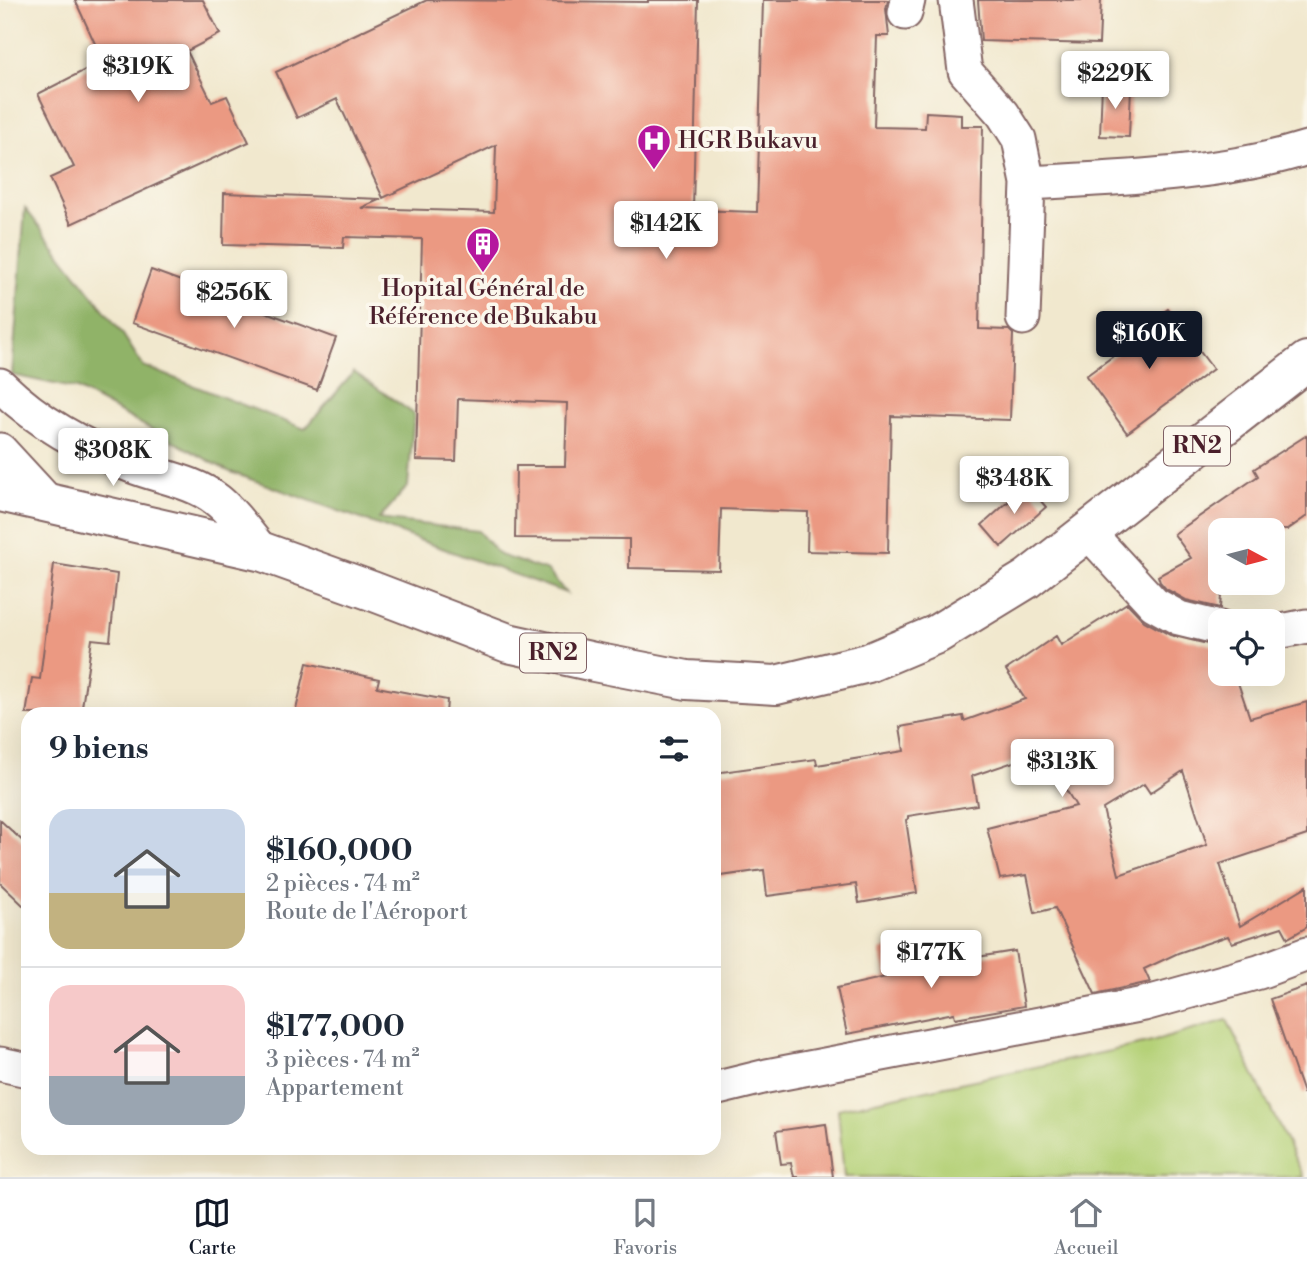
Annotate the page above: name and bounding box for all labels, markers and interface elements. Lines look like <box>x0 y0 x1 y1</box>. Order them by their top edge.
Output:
pin: $319K <box>89 44 187 104</box>
pin: $229K <box>1066 52 1164 111</box>
text: $319K <box>103 53 173 81</box>
text: $229K <box>1077 60 1153 88</box>
hospital icon: HGR Bukavu <box>635 122 673 171</box>
place label: HGR Bukavu <box>678 126 818 156</box>
pin: $142K <box>617 202 715 261</box>
text: $142K <box>630 210 702 238</box>
building icon: Hopital Général de Référence de Bukabu <box>464 225 502 274</box>
pin: $256K <box>185 270 283 330</box>
place label: Hopital Général de Référence de Bukabu <box>369 274 598 332</box>
text: $256K <box>196 279 272 307</box>
pin: $160K <box>1100 312 1198 371</box>
text: $160K <box>1112 320 1186 348</box>
road number: RN2 <box>1164 426 1230 466</box>
pin: $308K <box>64 428 162 488</box>
text: $308K <box>74 437 152 465</box>
pin: $348K <box>965 456 1063 516</box>
text: $348K <box>976 465 1052 493</box>
north arrow <box>1208 518 1284 595</box>
map controls <box>1208 518 1285 686</box>
button: locate <box>1208 609 1285 686</box>
road number: RN2 <box>520 634 586 673</box>
text: 9 biens <box>49 730 149 768</box>
icon: filters <box>655 730 693 768</box>
pin: $313K <box>1013 740 1111 799</box>
text: $313K <box>1027 748 1097 776</box>
text: $160,000 <box>266 832 413 870</box>
icon: home <box>105 837 189 921</box>
text: 2 pièces · 74 m² <box>266 870 420 898</box>
text: Route de l'Aéroport <box>266 898 468 926</box>
pin: $177K <box>882 930 980 990</box>
text: $177K <box>897 939 965 967</box>
text: $177,000 <box>266 1008 405 1046</box>
icon: home <box>105 1013 189 1097</box>
text: 3 pièces · 74 m² <box>266 1046 419 1074</box>
text: Appartement <box>266 1074 404 1102</box>
tab: Carte <box>189 1194 236 1260</box>
tab: Favoris <box>613 1194 677 1260</box>
tab: Accueil <box>1054 1194 1118 1260</box>

